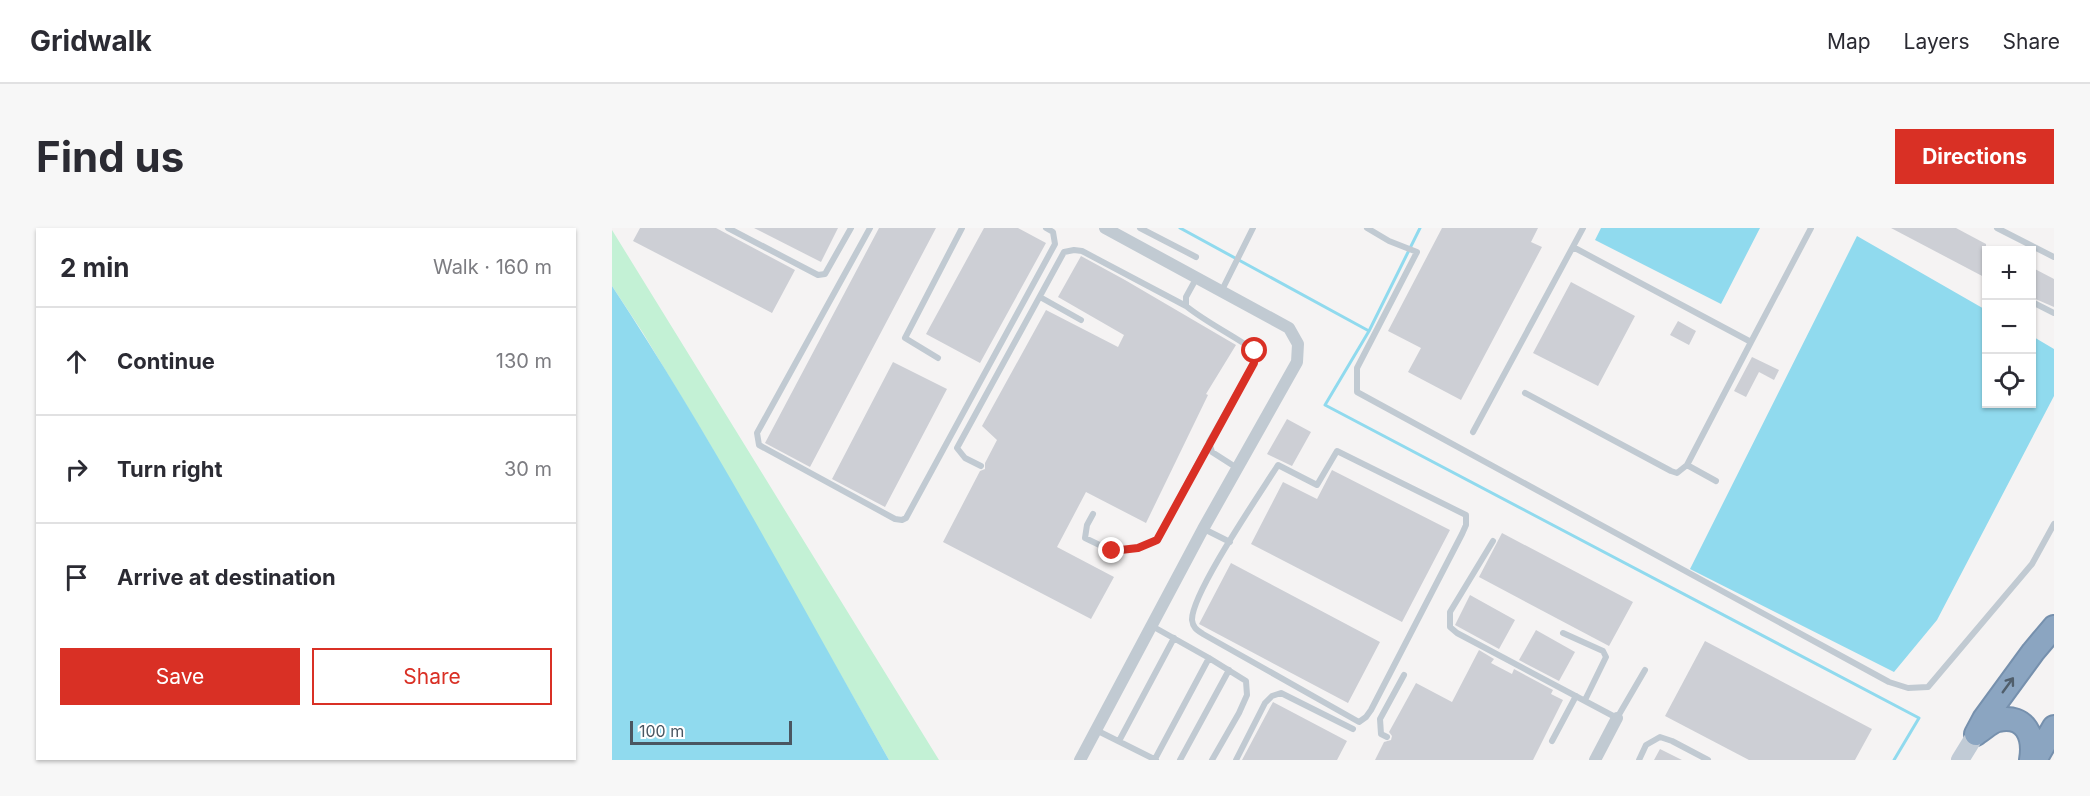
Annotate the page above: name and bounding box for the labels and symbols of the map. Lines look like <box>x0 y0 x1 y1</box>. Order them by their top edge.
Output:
route start <box>1241 337 1267 363</box>
route end <box>1098 537 1124 563</box>
one-way arrow <box>2002 678 2015 694</box>
scale bar <box>630 718 792 746</box>

